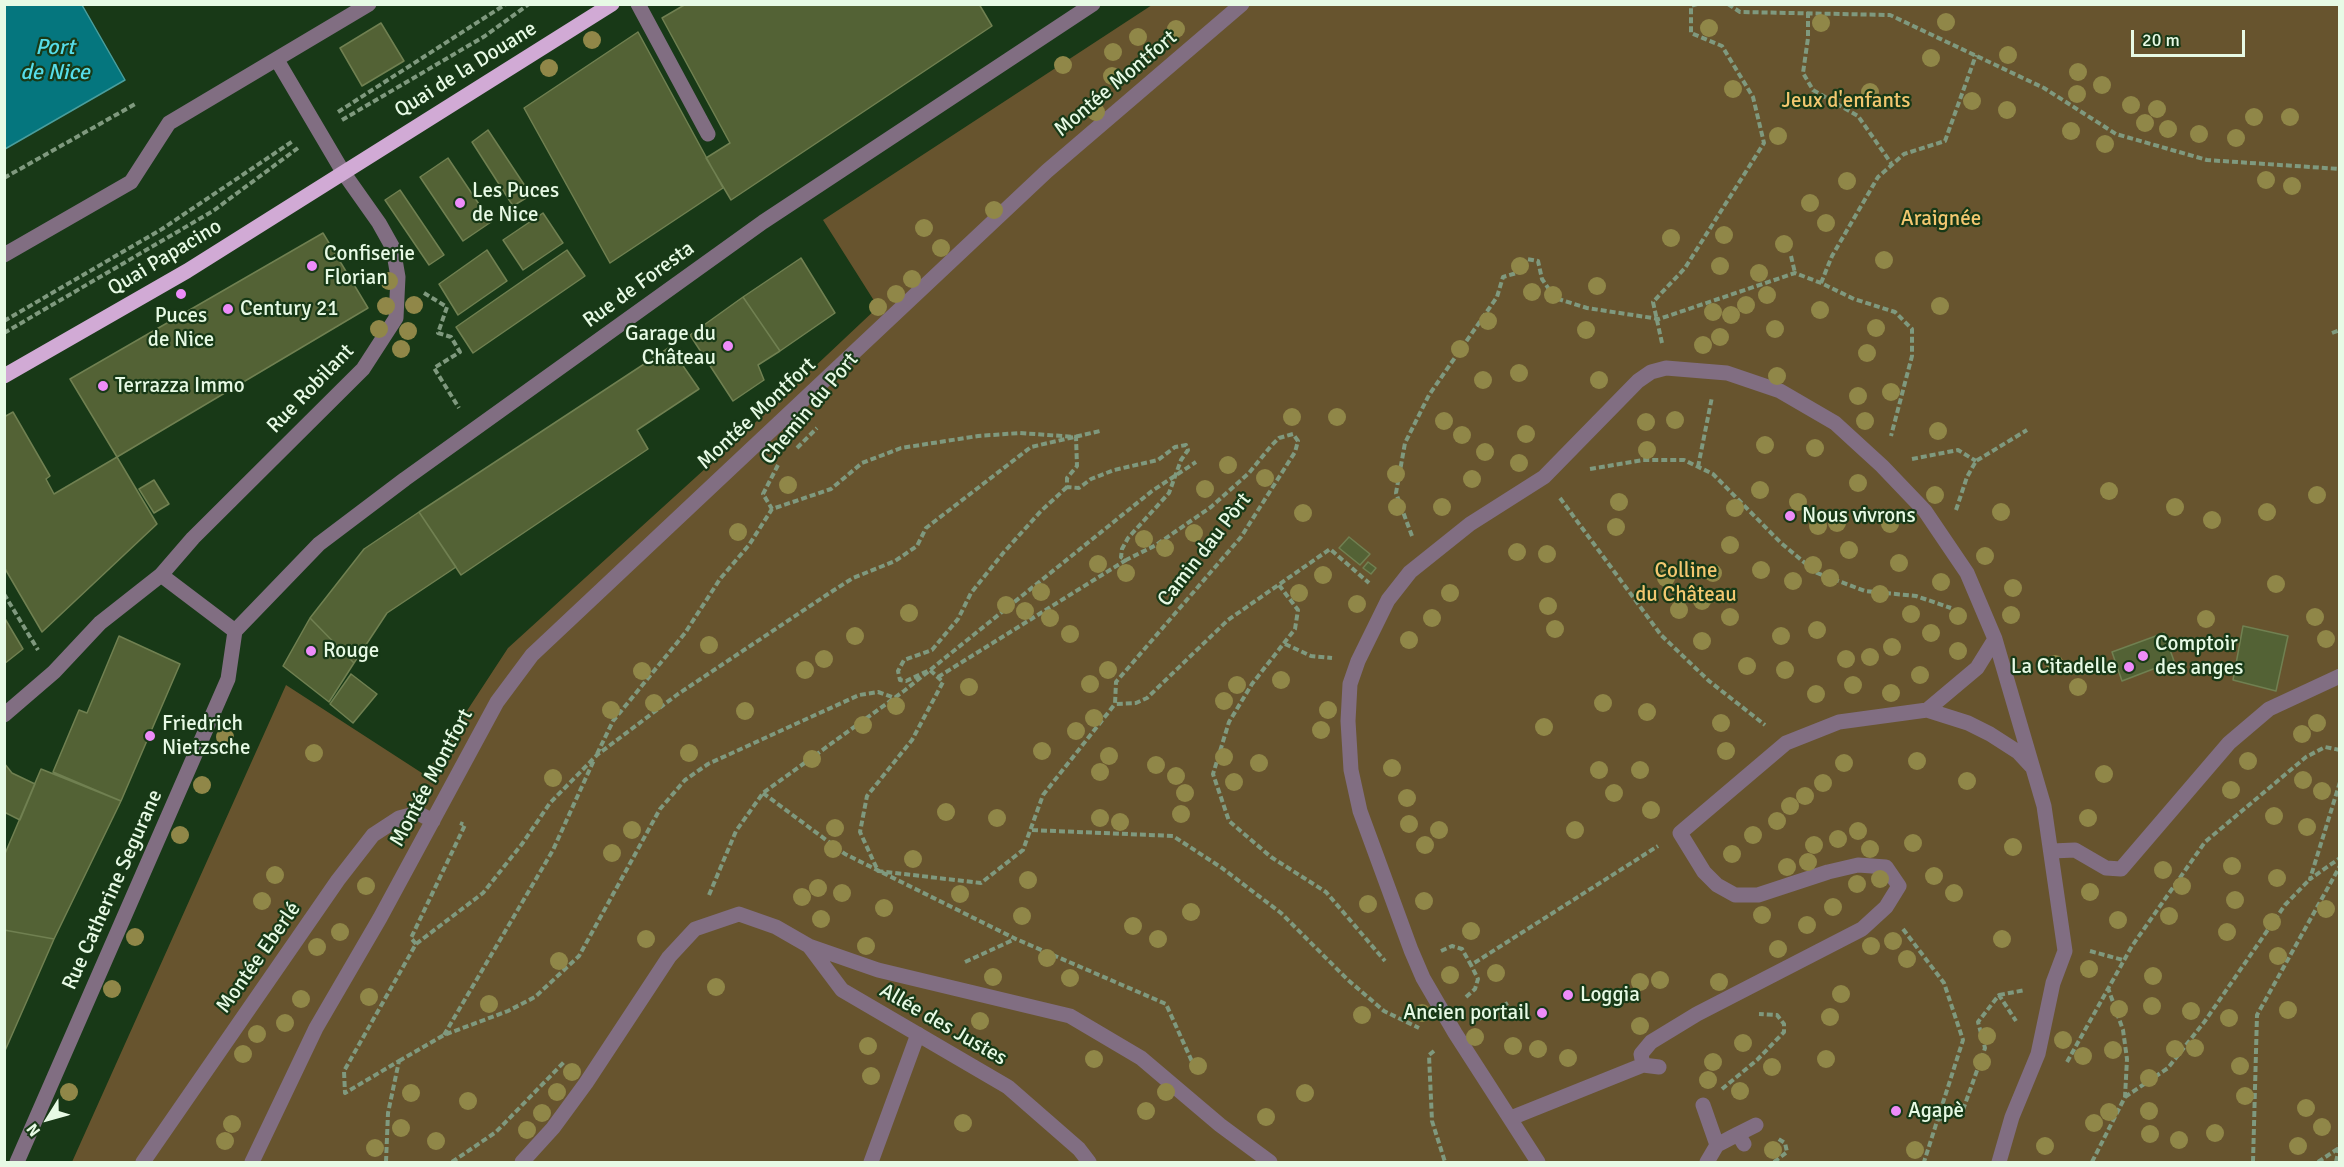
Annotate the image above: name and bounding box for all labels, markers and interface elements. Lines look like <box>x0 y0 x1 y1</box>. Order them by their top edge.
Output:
street label: Quai de la Douane <box>390 16 542 124</box>
scale bar <box>2134 18 2248 56</box>
street label: Montée Montfort <box>1050 25 1182 143</box>
text: 20 m <box>2142 29 2180 51</box>
water label: Port de Nice <box>20 35 90 86</box>
park label: Jeux d'enfants <box>1782 88 1910 114</box>
place label: Les Puces de Nice <box>472 178 559 228</box>
marker: Les Puces de Nice <box>453 196 467 210</box>
park label: Araignée <box>1901 206 1981 232</box>
street label: Quai Papacino <box>104 214 226 302</box>
street label: Rue de Foresta <box>578 236 700 334</box>
place label: Confiserie Florian <box>324 241 415 291</box>
marker: Confiserie Florian <box>305 259 319 273</box>
marker: Puces de Nice <box>174 287 188 301</box>
place label: Century 21 <box>240 296 339 322</box>
marker: Century 21 <box>221 302 235 316</box>
place label: Puces de Nice <box>148 303 214 353</box>
place label: Garage du Château <box>625 321 716 371</box>
street label: Rue Robilant <box>262 339 360 439</box>
marker: Garage du Château <box>721 339 735 353</box>
street label: Chemin du Port <box>756 348 864 470</box>
street label: Montée Montfort <box>693 353 821 475</box>
place label: Terrazza Immo <box>115 373 245 399</box>
marker: Terrazza Immo <box>96 379 110 393</box>
street label: Camin dau Pòrt <box>1153 488 1257 612</box>
place label: Nous vivrons <box>1802 503 1916 529</box>
marker: Nous vivrons <box>1783 509 1797 523</box>
park label: Colline du Château <box>1635 558 1737 608</box>
place label: Comptoir des anges <box>2155 631 2243 681</box>
place label: Rouge <box>323 638 379 664</box>
marker: Rouge <box>304 644 318 658</box>
marker: Comptoir des anges <box>2136 649 2150 663</box>
place label: La Citadelle <box>2011 654 2117 680</box>
marker: La Citadelle <box>2122 660 2136 674</box>
street label: Montée Montfort <box>385 705 479 851</box>
place label: Friedrich Nietzsche <box>162 711 251 761</box>
marker: Friedrich Nietzsche <box>143 729 157 743</box>
street label: Rue Catherine Segurane <box>58 786 168 994</box>
street label: Montée Eberlé <box>211 898 307 1018</box>
street label: Allée des Justes <box>875 978 1011 1072</box>
place label: Loggia <box>1580 982 1640 1008</box>
marker: Loggia <box>1561 988 1575 1002</box>
place label: Ancien portail <box>1403 1000 1530 1026</box>
marker: Ancien portail <box>1535 1006 1549 1020</box>
north arrow <box>18 1089 78 1149</box>
place label: Agapè <box>1908 1098 1964 1124</box>
marker: Agapè <box>1889 1104 1903 1118</box>
text: N <box>22 1119 45 1140</box>

